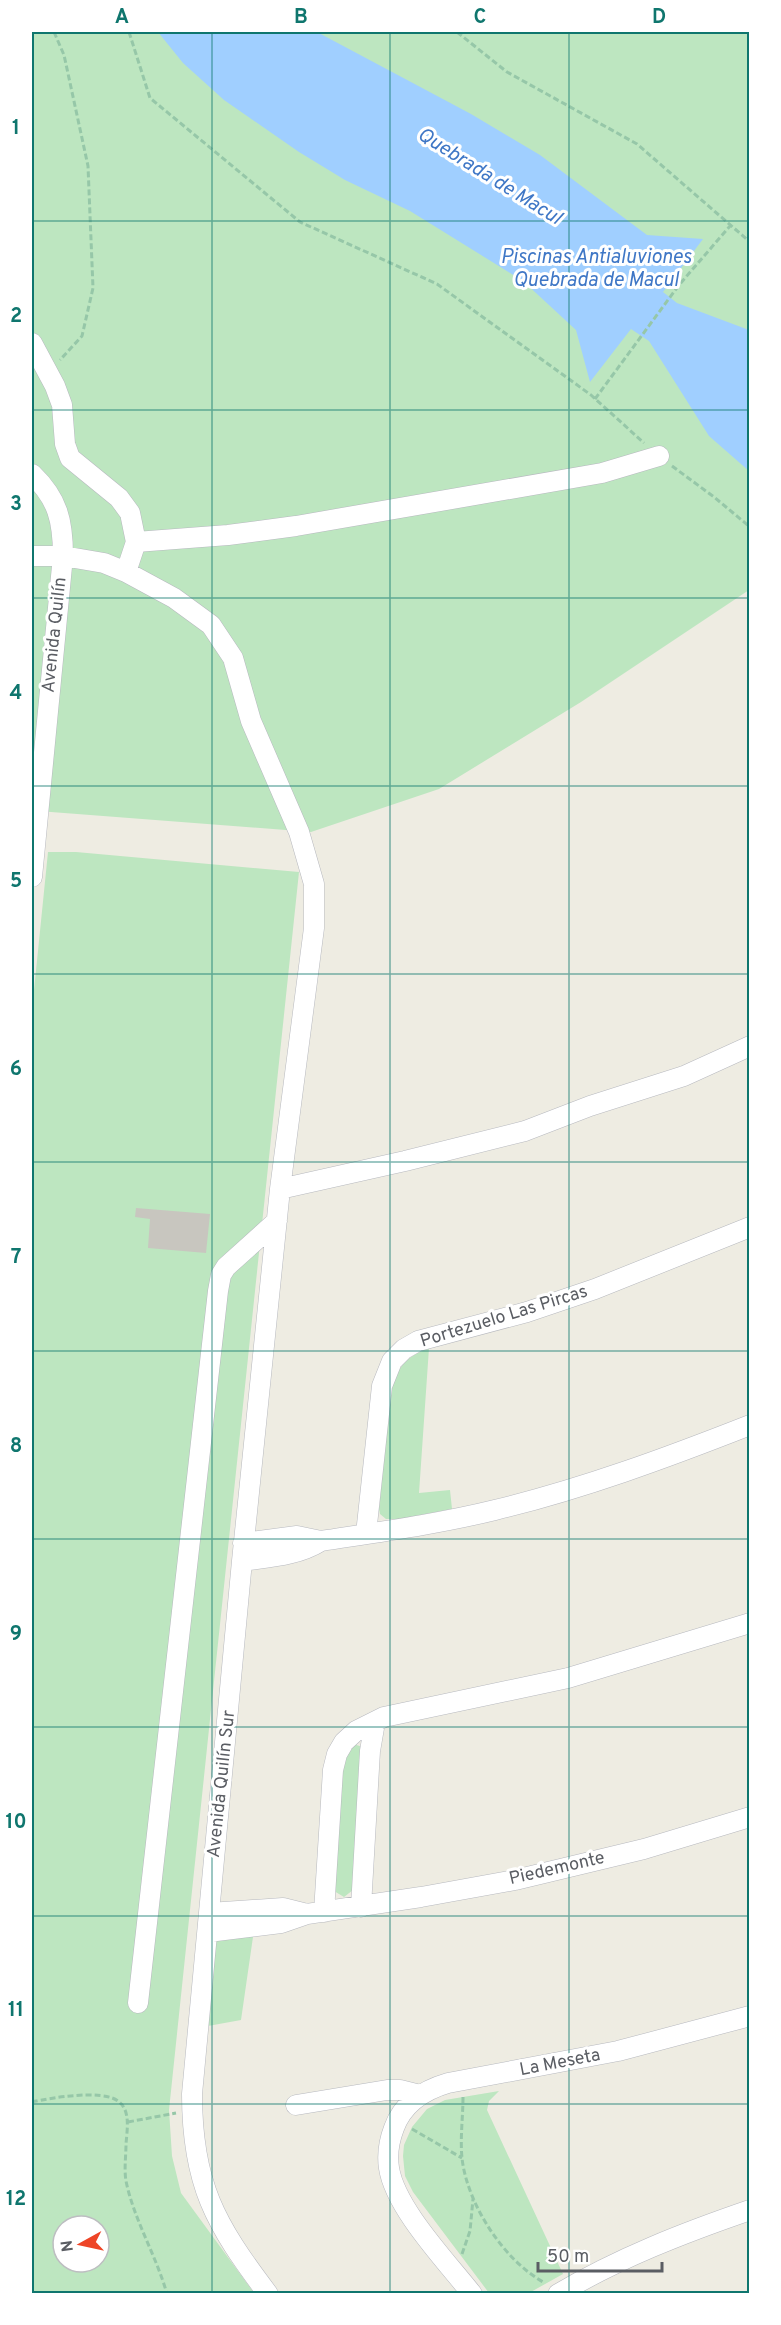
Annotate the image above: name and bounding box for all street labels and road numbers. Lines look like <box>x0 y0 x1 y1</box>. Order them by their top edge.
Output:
street label: Avenida Quilín <box>37 576 73 694</box>
street label: Portezuelo Las Pircas <box>417 1281 591 1353</box>
street label: Avenida Quilín Sur <box>203 1709 241 1859</box>
street label: Piedemonte <box>507 1847 607 1891</box>
street label: La Meseta <box>518 2044 602 2082</box>

